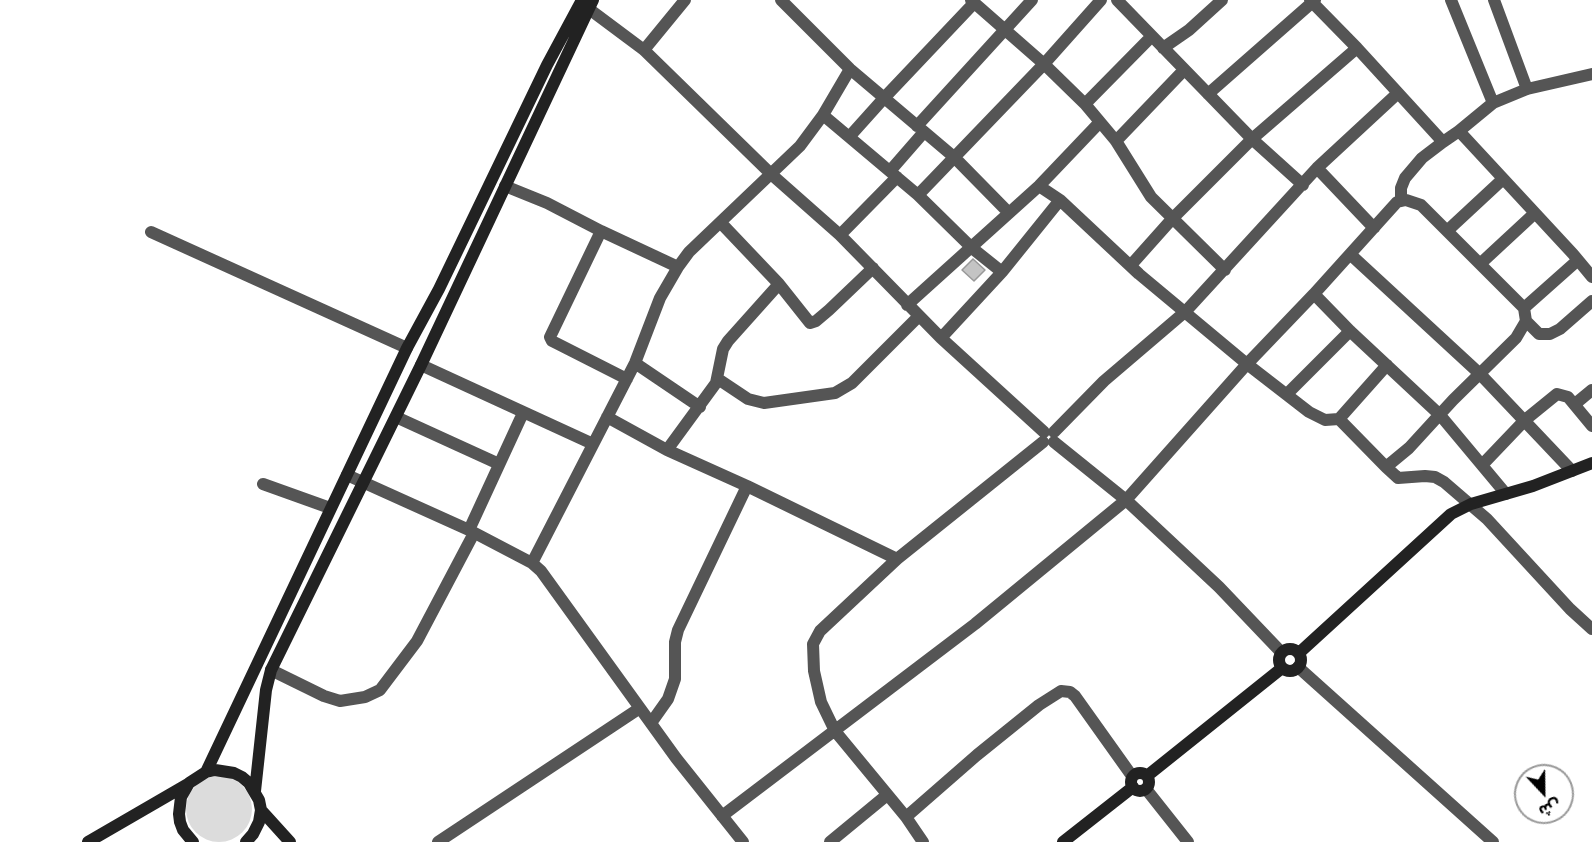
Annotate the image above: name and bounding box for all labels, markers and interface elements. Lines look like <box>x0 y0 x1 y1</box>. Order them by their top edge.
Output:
north arrow <box>1514 764 1574 824</box>
text: ش <box>1536 795 1564 822</box>

